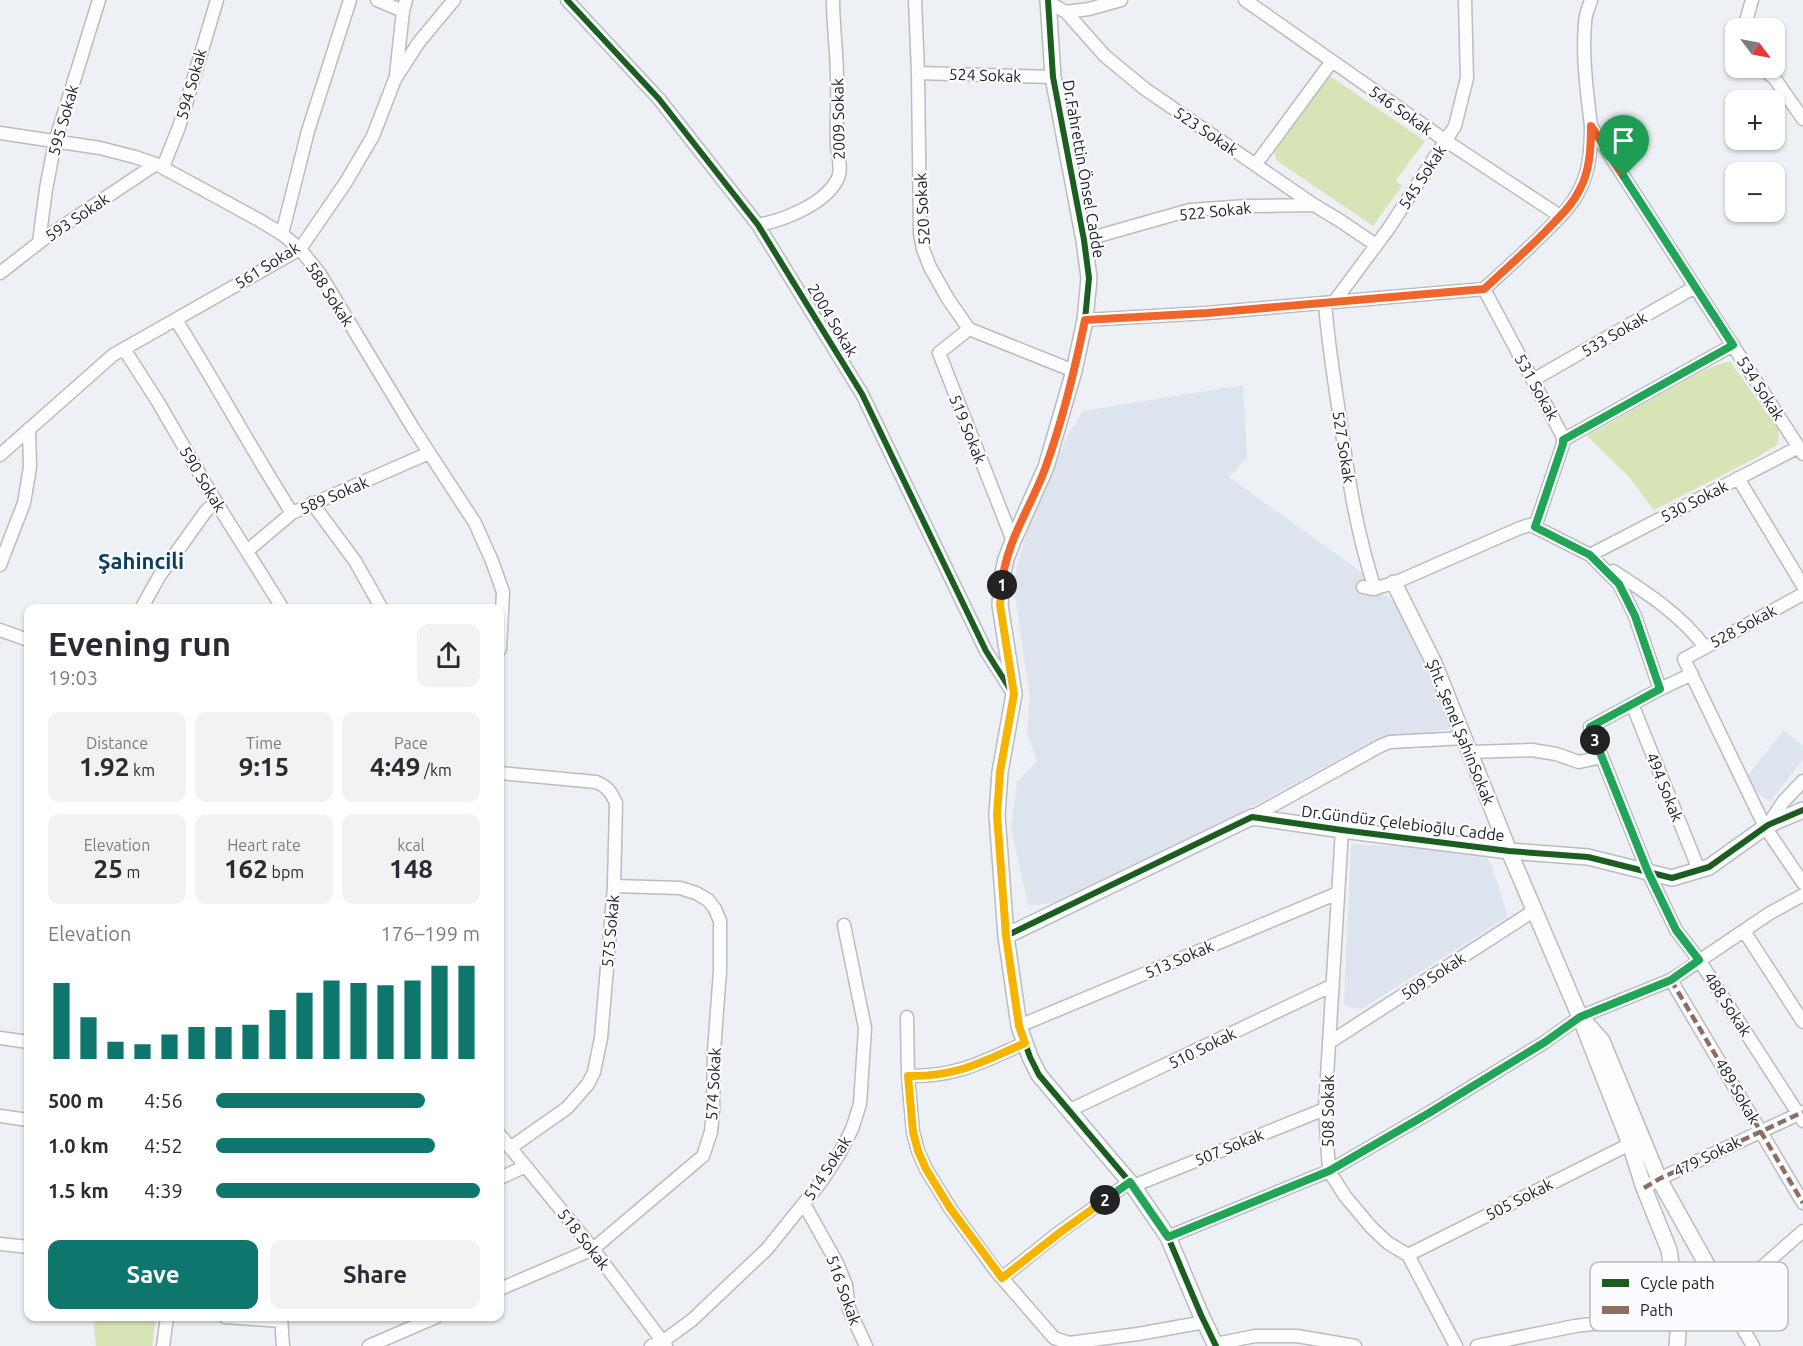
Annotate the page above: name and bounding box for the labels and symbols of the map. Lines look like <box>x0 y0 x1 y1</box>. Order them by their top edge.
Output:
north arrow <box>1725 18 1785 78</box>
street label: 594 Sokak <box>172 47 210 121</box>
street label: 524 Sokak <box>948 65 1022 85</box>
street label: 2009 Sokak <box>828 78 848 160</box>
street label: Dr.Fahrettin Önsel Cadde <box>1059 78 1109 260</box>
street label: 546 Sokak <box>1366 82 1436 138</box>
street label: 595 Sokak <box>44 83 82 157</box>
street label: 523 Sokak <box>1171 103 1241 159</box>
pin <box>1598 115 1649 177</box>
street label: 545 Sokak <box>1395 142 1449 212</box>
street label: 520 Sokak <box>911 172 933 246</box>
street label: 593 Sokak <box>42 189 112 245</box>
street label: 522 Sokak <box>1178 198 1252 224</box>
street label: 561 Sokak <box>231 238 303 292</box>
street label: 588 Sokak <box>303 259 357 329</box>
street label: 2004 Sokak <box>804 280 862 360</box>
street label: 533 Sokak <box>1578 308 1650 360</box>
street label: 531 Sokak <box>1511 351 1563 423</box>
street label: 534 Sokak <box>1734 353 1788 423</box>
street label: 519 Sokak <box>946 392 990 466</box>
street label: 527 Sokak <box>1329 410 1359 484</box>
street label: 590 Sokak <box>177 443 229 515</box>
street label: 589 Sokak <box>297 472 371 518</box>
street label: 530 Sokak <box>1657 476 1731 526</box>
district label: Şahincili <box>98 548 184 574</box>
pin: 1 <box>987 570 1017 600</box>
street label: 528 Sokak <box>1707 601 1779 651</box>
street label: Şht. Şenel ŞahinSokak <box>1424 657 1498 807</box>
pin: 3 <box>1580 725 1610 755</box>
street label: 494 Sokak <box>1643 750 1687 824</box>
street label: Dr.Gündüz Çelebioğlu Cadde <box>1300 802 1506 844</box>
street label: 575 Sokak <box>598 894 622 968</box>
street label: 513 Sokak <box>1142 936 1216 982</box>
street label: 509 Sokak <box>1398 949 1468 1003</box>
street label: 488 Sokak <box>1701 969 1755 1039</box>
street label: 510 Sokak <box>1165 1024 1239 1072</box>
street label: 574 Sokak <box>702 1047 724 1121</box>
street label: 489 Sokak <box>1712 1055 1764 1127</box>
street label: 508 Sokak <box>1319 1075 1337 1147</box>
street label: 507 Sokak <box>1192 1125 1266 1169</box>
street label: 479 Sokak <box>1670 1132 1744 1180</box>
street label: 514 Sokak <box>800 1133 854 1203</box>
street label: 505 Sokak <box>1482 1174 1556 1224</box>
pin: 2 <box>1090 1185 1120 1215</box>
street label: 518 Sokak <box>554 1205 614 1273</box>
street label: 516 Sokak <box>823 1253 865 1327</box>
legend <box>1590 1262 1788 1331</box>
text: Cycle path <box>1640 1274 1715 1292</box>
text: Path <box>1640 1301 1673 1319</box>

